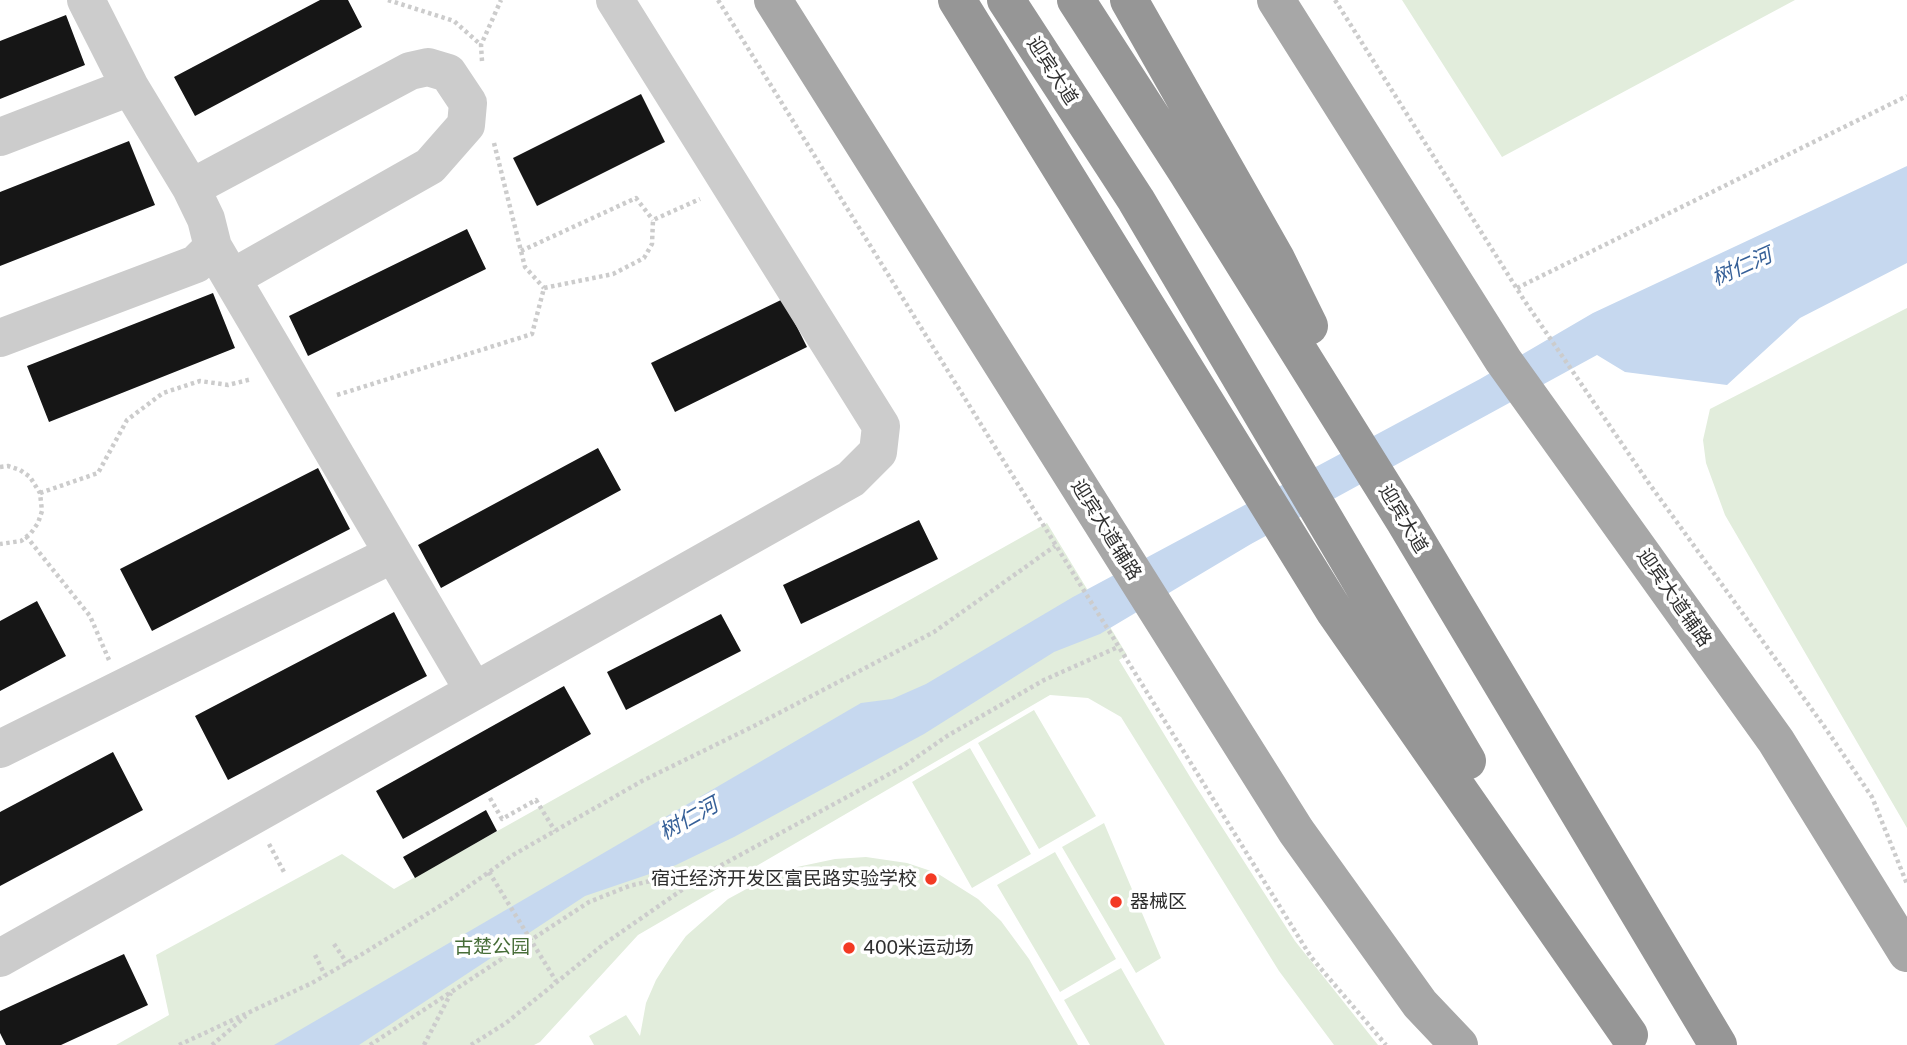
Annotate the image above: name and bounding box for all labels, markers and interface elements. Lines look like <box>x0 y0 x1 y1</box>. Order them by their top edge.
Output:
street label: 迎宾大道 <box>1022 33 1082 109</box>
water label: 树仁河 <box>1708 243 1776 291</box>
street label: 迎宾大道辅路 <box>1066 476 1146 584</box>
street label: 迎宾大道 <box>1374 481 1432 557</box>
street label: 迎宾大道辅路 <box>1632 545 1716 651</box>
water label: 树仁河 <box>655 793 723 845</box>
place label: 宿迁经济开发区富民路实验学校 <box>651 868 917 890</box>
marker: 宿迁经济开发区富民路实验学校 <box>923 871 939 887</box>
place label: 器械区 <box>1130 891 1187 913</box>
marker: 器械区 <box>1108 894 1124 910</box>
park label: 古楚公园 <box>454 936 530 958</box>
place label: 400米运动场 <box>863 937 974 959</box>
marker: 400米运动场 <box>841 940 857 956</box>

